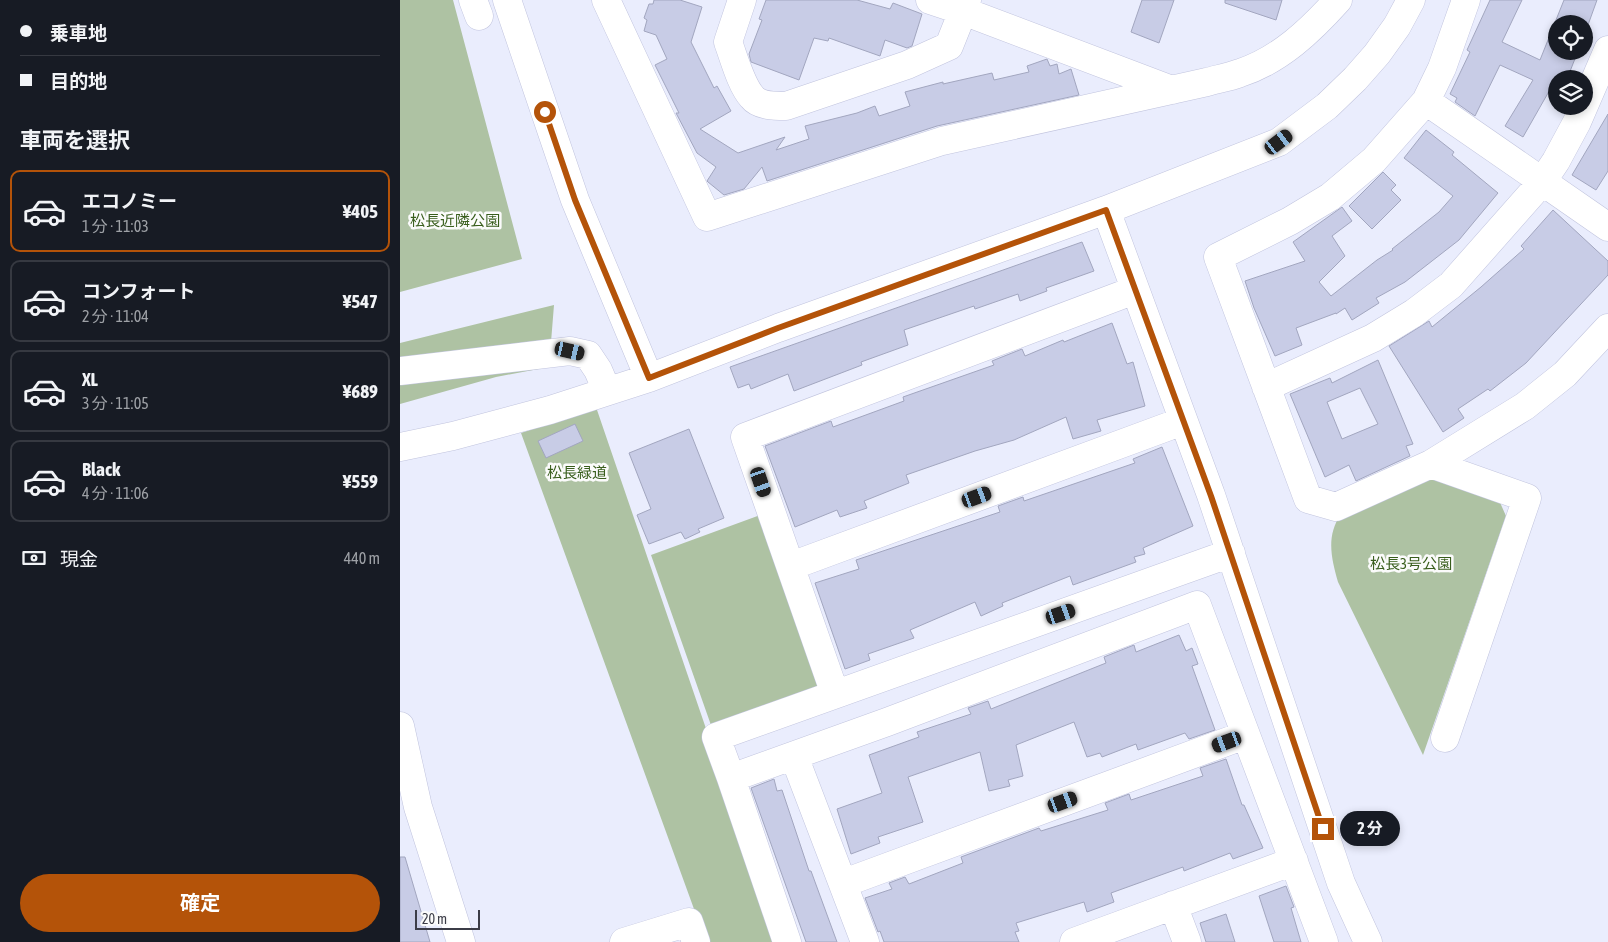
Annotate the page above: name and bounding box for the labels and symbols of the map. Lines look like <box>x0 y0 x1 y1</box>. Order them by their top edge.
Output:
route start <box>534 101 556 123</box>
car <box>1262 127 1295 157</box>
park label: 松長近隣公園 <box>410 212 500 229</box>
car <box>553 340 586 362</box>
park label: 松長緑道 <box>547 464 607 481</box>
car <box>749 465 772 499</box>
car <box>960 485 993 509</box>
park label: 松長3号公園 <box>1370 555 1452 572</box>
car <box>1044 602 1077 626</box>
car <box>1210 730 1243 754</box>
car <box>1046 790 1079 814</box>
callout: 2 分 <box>1340 812 1400 846</box>
route end <box>1312 818 1334 840</box>
scale bar <box>415 907 480 930</box>

